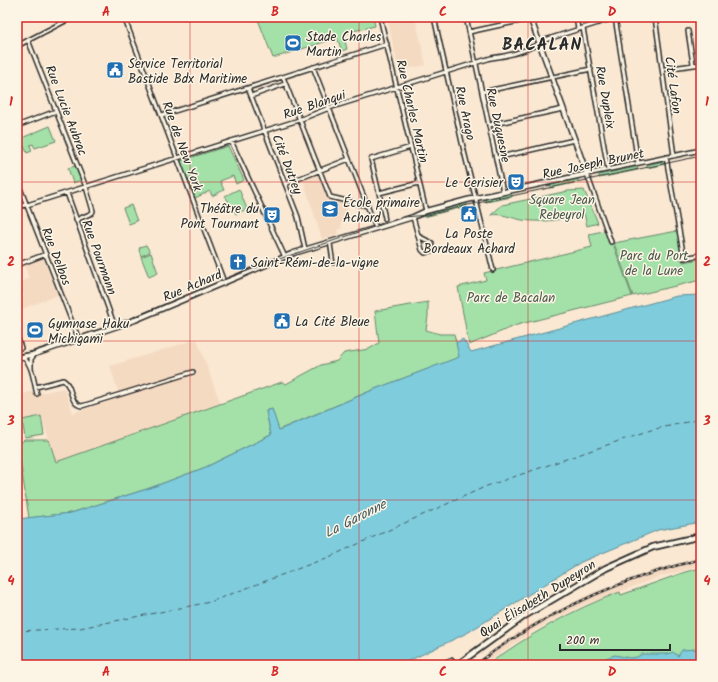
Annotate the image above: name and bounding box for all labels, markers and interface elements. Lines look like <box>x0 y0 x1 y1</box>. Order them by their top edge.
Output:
text: A <box>102 2 110 23</box>
text: B <box>271 2 279 23</box>
text: C <box>439 2 447 23</box>
text: D <box>608 2 617 23</box>
place label: Stade Charles Martin <box>306 27 382 63</box>
district label: BACALAN <box>502 32 582 59</box>
sports icon: Stade Charles Martin <box>283 33 303 53</box>
place label: Service Territorial Bastide Bdx Maritime <box>128 54 247 90</box>
street label: Cité Lafon <box>658 55 687 115</box>
street label: Rue Charles Martin <box>389 58 434 165</box>
public building icon: Service Territorial Bastide Bdx Maritime <box>105 60 125 80</box>
street label: Rue Lucie Aubrac <box>39 62 93 159</box>
street label: Rue Dupleix <box>589 64 620 131</box>
street label: Rue Arago <box>449 84 481 143</box>
street label: Rue Blanqui <box>280 85 349 126</box>
street label: Rue Duquesne <box>479 86 516 165</box>
text: 1 <box>9 92 13 113</box>
text: 1 <box>705 92 709 113</box>
street label: Rue de New York <box>156 98 208 196</box>
street label: Cité Dutrey <box>266 131 308 198</box>
street label: Rue Joseph Brunet <box>541 143 647 185</box>
theatre icon: Le Cerisier <box>506 172 526 192</box>
place label: Le Cerisier <box>445 173 504 194</box>
park label: Square Jean Rebeyrol <box>529 190 595 226</box>
place label: École primaire Achard <box>343 193 420 229</box>
place label: Théâtre du Pont Tournant <box>180 199 260 235</box>
school or university icon: École primaire Achard <box>320 199 340 219</box>
public building icon: La Poste Bordeaux Achard <box>459 204 479 224</box>
theatre icon: Théâtre du Pont Tournant <box>262 205 282 225</box>
street label: Rue Pourmann <box>75 217 122 298</box>
street label: Rue Delbos <box>35 224 76 289</box>
place label: La Poste Bordeaux Achard <box>423 224 515 260</box>
park label: Parc du Port de la Lune <box>620 246 689 282</box>
text: 2 <box>7 252 15 273</box>
church icon: Saint-Rémi-de-la-vigne <box>228 252 248 272</box>
text: 2 <box>703 252 711 273</box>
place label: Saint-Rémi-de-la-vigne <box>251 253 379 274</box>
street label: Rue Achard <box>160 264 226 308</box>
park label: Parc de Bacalan <box>467 288 555 309</box>
public building icon: La Cité Bleue <box>272 311 292 331</box>
place label: La Cité Bleue <box>295 312 370 333</box>
place label: Gymnase Haku Michigami <box>48 314 130 350</box>
sports icon: Gymnase Haku Michigami <box>25 320 45 340</box>
text: 3 <box>6 411 15 432</box>
text: 3 <box>702 411 711 432</box>
water label: La Garonne <box>321 493 392 544</box>
street label: Quai Élisabeth Dupeyron <box>475 555 600 644</box>
text: 4 <box>7 571 15 592</box>
text: 4 <box>703 571 711 592</box>
scale bar <box>560 626 670 652</box>
text: 200 m <box>566 631 600 650</box>
text: A <box>102 662 110 682</box>
text: B <box>271 662 279 682</box>
text: C <box>439 662 447 682</box>
text: D <box>608 662 617 682</box>

